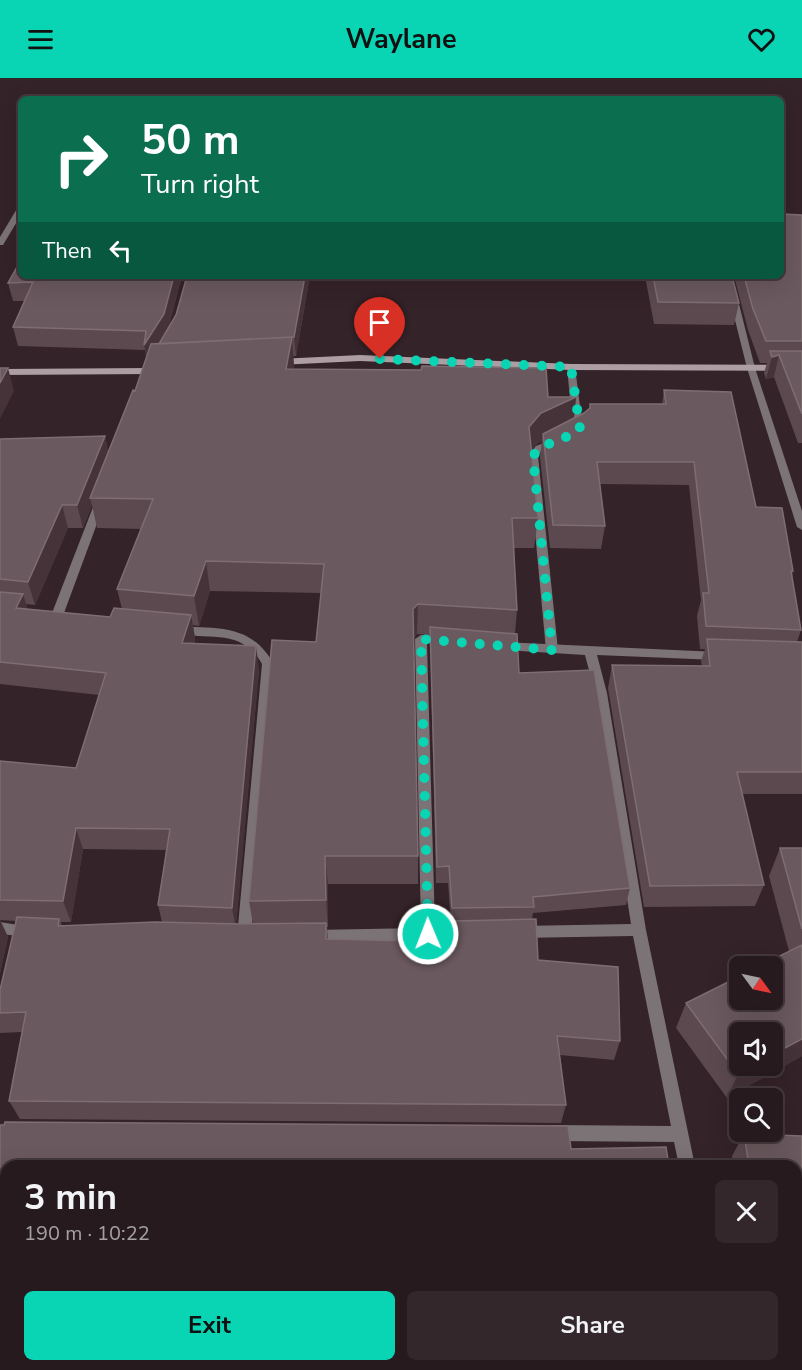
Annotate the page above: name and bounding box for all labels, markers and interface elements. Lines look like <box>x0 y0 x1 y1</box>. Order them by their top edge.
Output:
text: Waylane <box>345 21 457 58</box>
icon: menu <box>24 23 57 56</box>
icon: heart <box>745 23 778 56</box>
text: 50 m <box>141 112 240 169</box>
icon: right <box>42 120 120 198</box>
text: Turn right <box>141 166 259 203</box>
icon: left <box>104 234 137 267</box>
text: Then <box>42 236 92 266</box>
pin <box>354 297 405 359</box>
icon: arrive <box>363 306 396 339</box>
position arrow <box>396 902 460 966</box>
north arrow <box>729 956 783 1010</box>
map controls <box>729 956 783 1142</box>
button: sound <box>729 1022 783 1076</box>
button: search <box>729 1088 783 1142</box>
text: 3 min <box>24 1173 117 1222</box>
button: close <box>715 1180 778 1243</box>
text: 190 m · 10:22 <box>24 1220 150 1247</box>
button: Exit <box>24 1291 395 1360</box>
button: Share <box>407 1291 778 1360</box>

